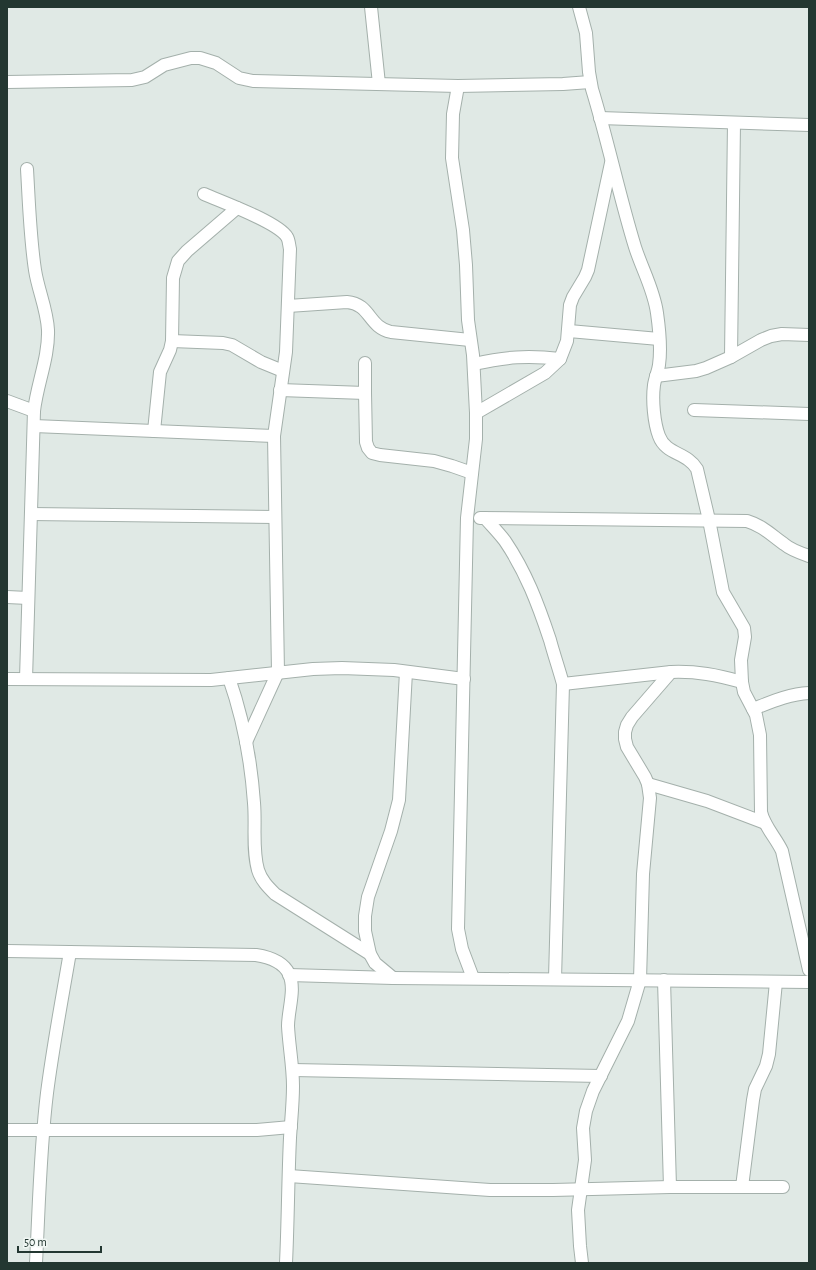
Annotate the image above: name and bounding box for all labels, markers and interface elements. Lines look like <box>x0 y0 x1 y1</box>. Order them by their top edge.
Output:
scale bar <box>18 1228 101 1254</box>
text: 50 m <box>24 1236 47 1248</box>

